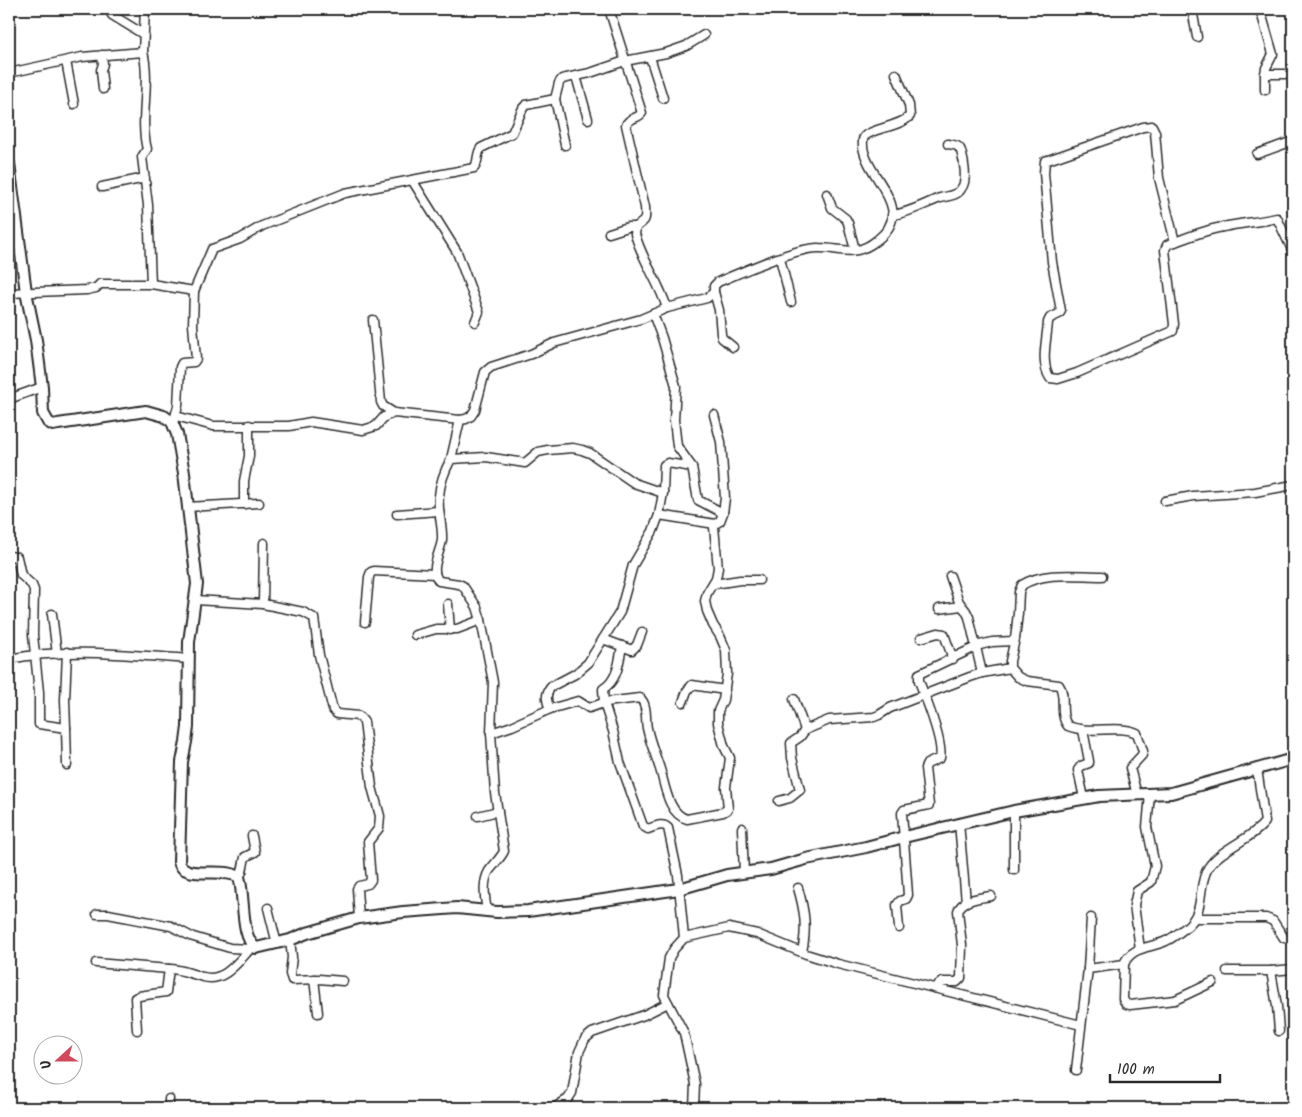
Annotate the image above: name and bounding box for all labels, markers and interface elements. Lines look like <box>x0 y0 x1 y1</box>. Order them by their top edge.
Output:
north arrow <box>32 1034 82 1084</box>
scale bar <box>1110 1052 1220 1084</box>
text: U <box>35 1056 59 1072</box>
text: 100 m <box>1117 1058 1155 1082</box>

